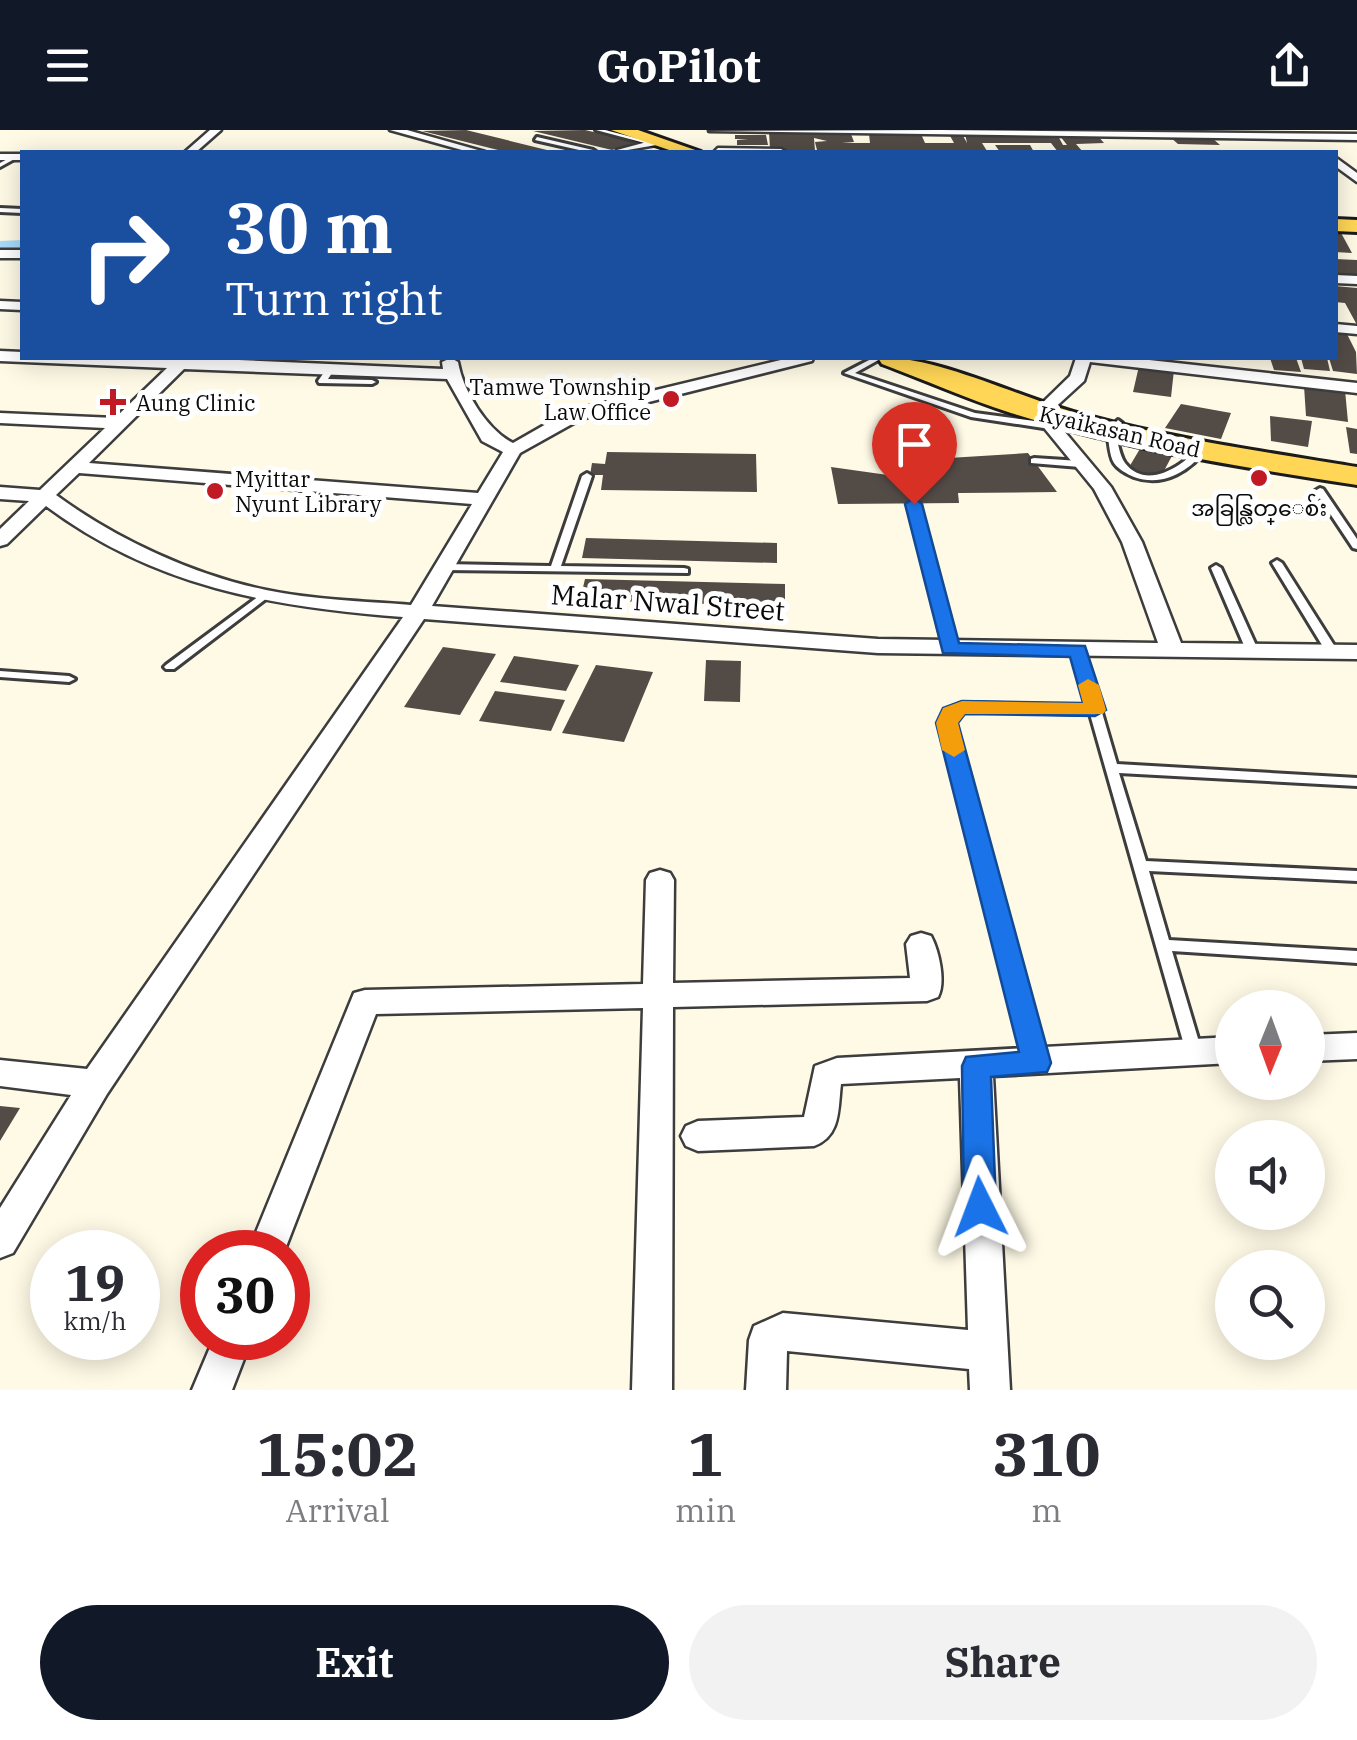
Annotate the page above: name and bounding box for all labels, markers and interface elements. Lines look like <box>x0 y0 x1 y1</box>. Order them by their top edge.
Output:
text: GoPilot <box>596 36 761 94</box>
icon: menu <box>40 38 95 93</box>
icon: share <box>1262 38 1317 93</box>
text: 30 m <box>225 181 393 272</box>
icon: right <box>60 190 190 320</box>
text: Turn right <box>225 269 443 327</box>
place label: Tamwe Township Law Office <box>469 372 651 426</box>
place label: Aung Clinic <box>136 388 256 417</box>
marker: Tamwe Township Law Office <box>660 388 682 410</box>
marker: Aung Clinic <box>100 389 126 415</box>
street label: Kyaikasan Road <box>1036 398 1204 464</box>
pin <box>872 402 957 505</box>
icon: arrive <box>887 417 942 472</box>
place label: Myittar Nyunt Library <box>235 464 382 518</box>
marker: အခြန္လြတ္ေစ်း <box>1248 467 1270 489</box>
marker: Myittar Nyunt Library <box>204 480 226 502</box>
place label: အခြန္လြတ္ေစ်း <box>1191 493 1327 526</box>
street label: Malar Nwal Street <box>550 575 786 629</box>
north arrow <box>1215 990 1325 1100</box>
map controls <box>1215 990 1325 1360</box>
button: sound <box>1215 1120 1325 1230</box>
position arrow <box>928 1155 1032 1259</box>
speed limit sign: 30 <box>180 1230 310 1360</box>
text: 19 <box>65 1250 125 1315</box>
button: search <box>1215 1250 1325 1360</box>
text: km/h <box>63 1304 127 1337</box>
text: 15:02 <box>256 1414 419 1493</box>
text: 1 <box>688 1414 724 1493</box>
text: 310 <box>993 1414 1101 1493</box>
text: Arrival <box>285 1489 390 1531</box>
text: min <box>675 1489 736 1531</box>
text: m <box>1031 1489 1062 1531</box>
button: Exit <box>40 1605 669 1720</box>
button: Share <box>689 1605 1317 1720</box>

